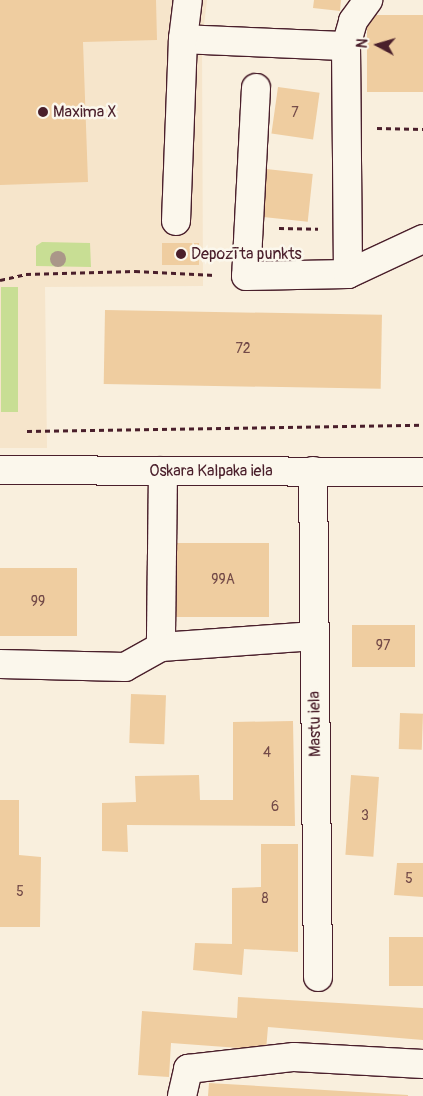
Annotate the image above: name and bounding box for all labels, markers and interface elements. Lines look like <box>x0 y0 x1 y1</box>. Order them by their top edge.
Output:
north arrow <box>353 20 403 70</box>
text: N <box>354 38 372 49</box>
place label: Maxima X <box>53 102 117 122</box>
house number: 7 <box>291 105 299 121</box>
marker: Maxima X <box>37 106 49 118</box>
place label: Depozīta punkts <box>191 244 302 264</box>
marker: Depozīta punkts <box>175 248 187 260</box>
house number: 72 <box>235 341 251 357</box>
street label: Oskara Kalpaka iela <box>149 461 273 481</box>
house number: 99A <box>211 572 235 588</box>
house number: 99 <box>31 594 45 610</box>
house number: 97 <box>376 638 390 654</box>
street label: Mastu iela <box>305 691 325 757</box>
house number: 4 <box>263 745 271 761</box>
house number: 6 <box>271 799 279 815</box>
house number: 3 <box>361 808 369 824</box>
house number: 5 <box>405 871 413 887</box>
house number: 5 <box>16 884 24 900</box>
house number: 8 <box>261 891 269 907</box>

